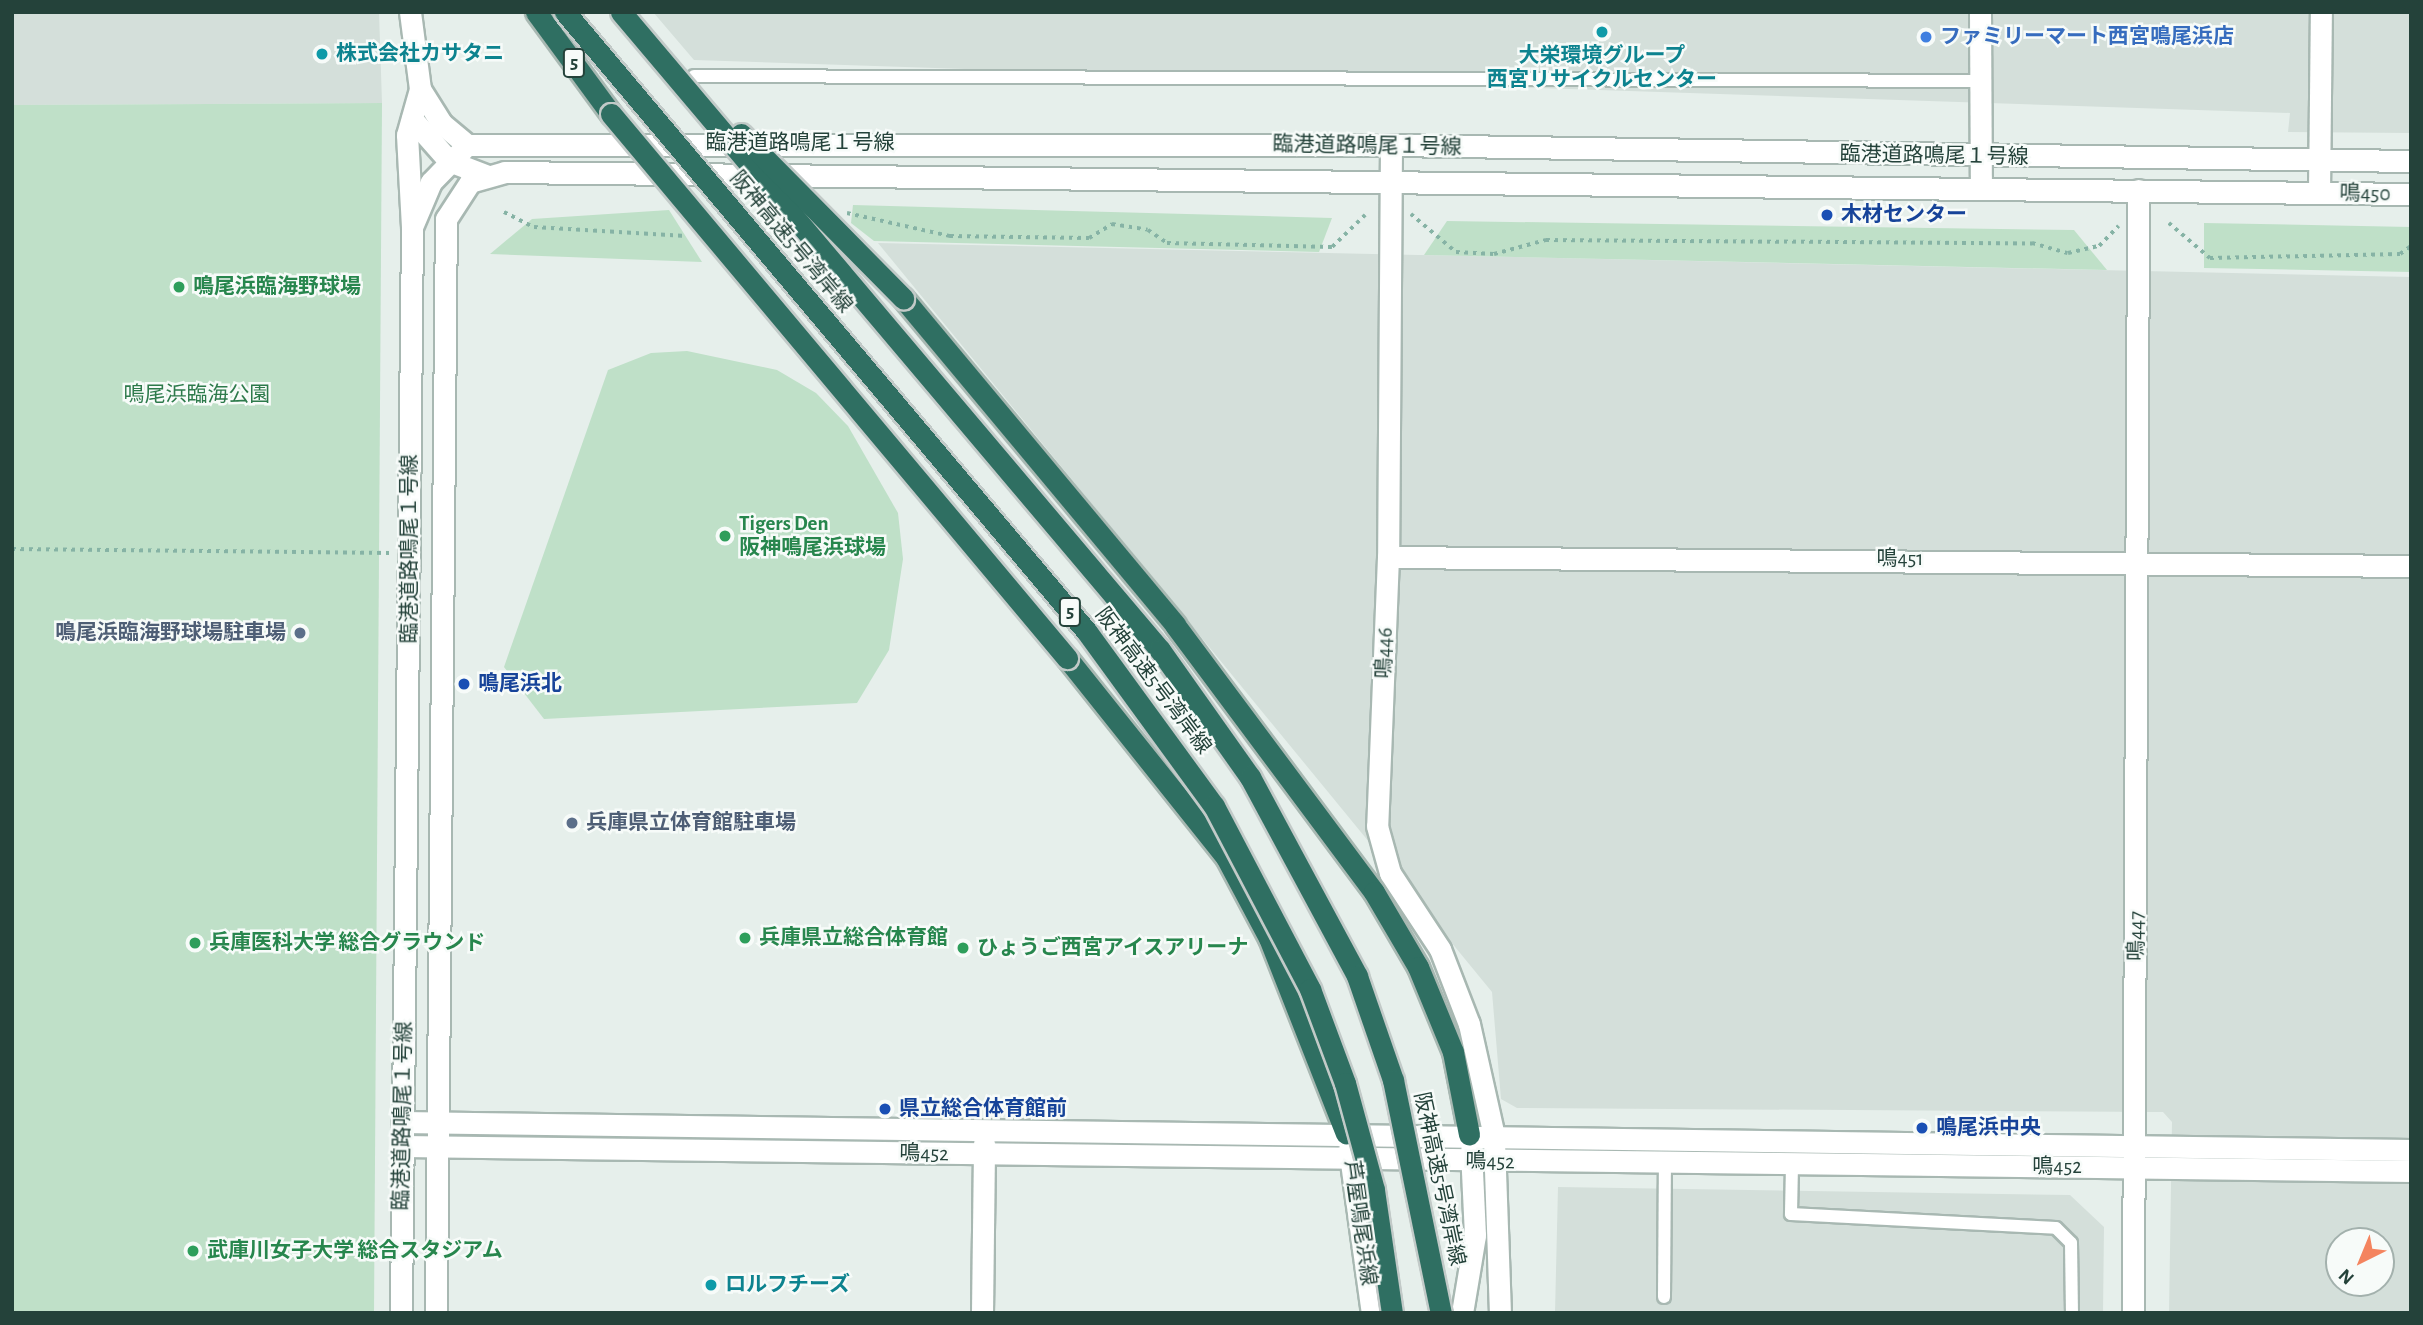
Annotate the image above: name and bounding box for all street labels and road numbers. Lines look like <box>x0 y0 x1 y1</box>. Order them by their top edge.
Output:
road number: 5 <box>562 48 586 78</box>
street label: 臨港道路鳴尾１号線 <box>706 130 894 156</box>
street label: 臨港道路鳴尾１号線 <box>1272 132 1462 160</box>
street label: 臨港道路鳴尾１号線 <box>1839 142 2029 170</box>
street label: 阪神高速5号湾岸線 <box>725 166 857 318</box>
street label: 鳴450 <box>2339 181 2391 207</box>
street label: 臨港道路鳴尾１号線 <box>397 455 423 643</box>
street label: 鳴451 <box>1876 546 1924 572</box>
road number: 5 <box>1058 596 1082 628</box>
street label: 阪神高速5号湾岸線 <box>1090 603 1216 759</box>
street label: 鳴446 <box>1372 627 1398 679</box>
street label: 鳴447 <box>2124 911 2150 961</box>
street label: 臨港道路鳴尾１号線 <box>389 1021 417 1211</box>
street label: 阪神高速5号湾岸線 <box>1408 1090 1470 1268</box>
street label: 鳴452 <box>899 1141 949 1167</box>
street label: 鳴452 <box>1465 1149 1515 1175</box>
street label: 鳴452 <box>2032 1154 2082 1180</box>
street label: 芦屋鳴尾浜線 <box>1339 1159 1381 1287</box>

